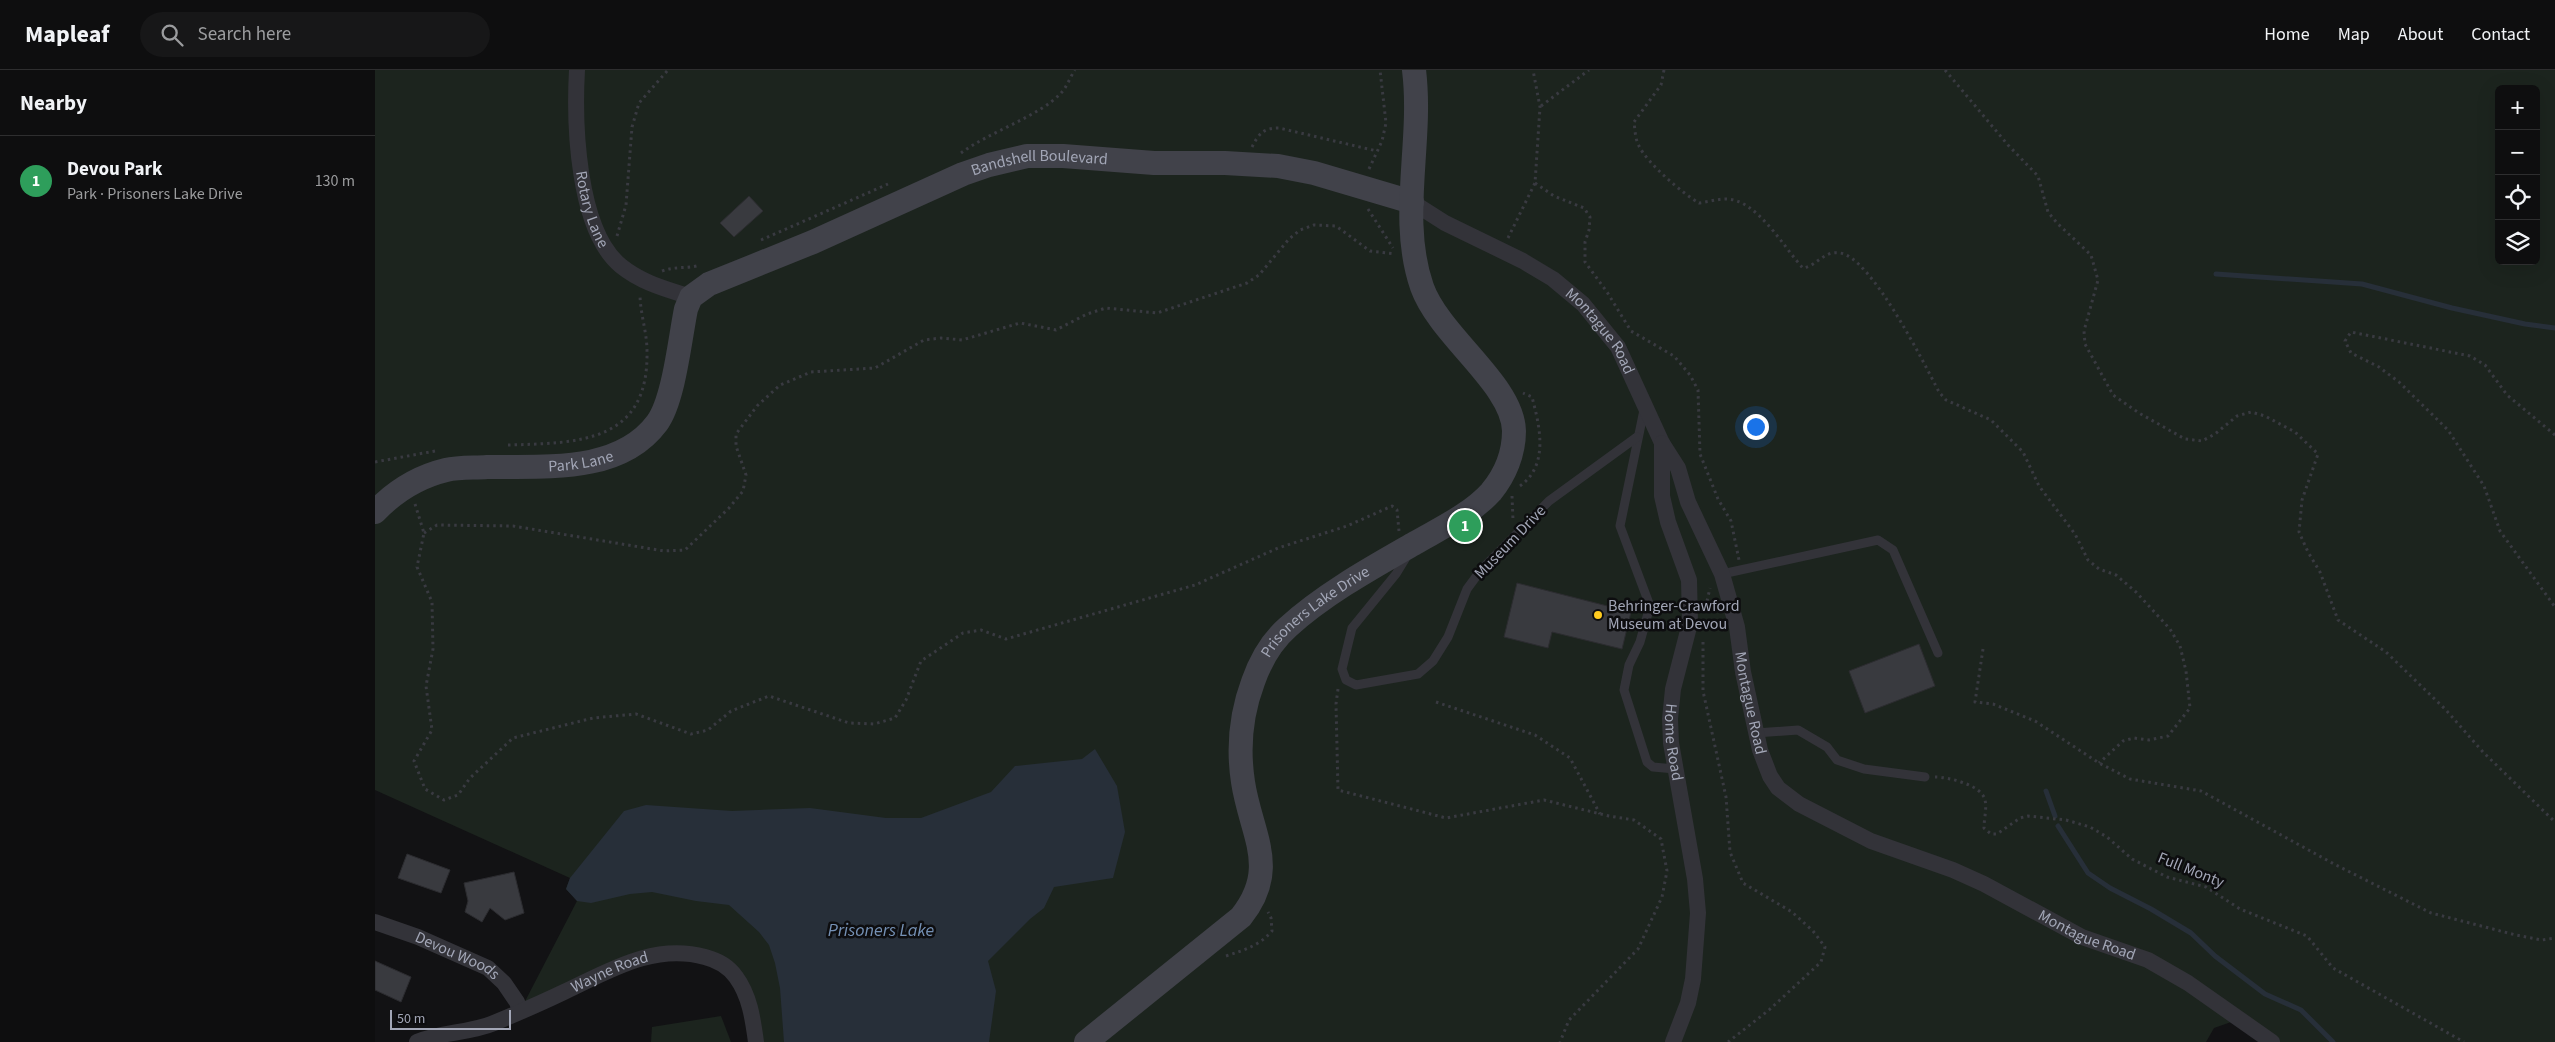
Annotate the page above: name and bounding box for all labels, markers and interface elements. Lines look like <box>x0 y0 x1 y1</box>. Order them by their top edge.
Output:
search box <box>140 12 490 57</box>
text: Mapleaf <box>25 17 110 52</box>
icon: search <box>158 21 186 49</box>
text: Search here <box>198 21 291 48</box>
text: Home <box>2264 22 2310 47</box>
text: Map <box>2338 22 2370 47</box>
text: About <box>2398 22 2443 47</box>
text: Contact <box>2471 22 2530 47</box>
map controls <box>2495 85 2540 265</box>
button: + <box>2495 85 2540 130</box>
text: Nearby <box>20 88 87 118</box>
button: − <box>2495 130 2540 175</box>
street label: Bandshell Boulevard <box>968 145 1109 181</box>
text: Devou Park <box>67 156 162 183</box>
street label: Rotary Lane <box>570 169 614 252</box>
text: 1 <box>32 170 40 192</box>
text: 130 m <box>315 170 355 192</box>
button: locate <box>2495 175 2540 220</box>
text: Park · Prisoners Lake Drive <box>67 183 243 205</box>
button: layers <box>2495 220 2540 265</box>
street label: Montague Road <box>1560 283 1640 378</box>
your location <box>1743 414 1769 440</box>
street label: Park Lane <box>548 445 617 477</box>
street label: Museum Drive <box>1469 500 1551 584</box>
pin: 1 <box>1449 507 1481 545</box>
street label: Prisoners Lake Drive <box>1256 561 1374 662</box>
place label: Behringer-Crawford Museum at Devou <box>1608 595 1740 635</box>
marker: Behringer-Crawford Museum at Devou <box>1592 609 1604 621</box>
street label: Montague Road <box>1729 650 1772 757</box>
street label: Home Road <box>1659 702 1688 783</box>
street label: Full Monty <box>2155 847 2228 893</box>
street label: Montague Road <box>2034 904 2139 966</box>
water label: Prisoners Lake <box>828 918 935 943</box>
street label: Devou Woods <box>411 926 505 985</box>
street label: Wayne Road <box>567 946 651 998</box>
scale bar <box>390 1007 511 1030</box>
text: 50 m <box>397 1009 425 1029</box>

